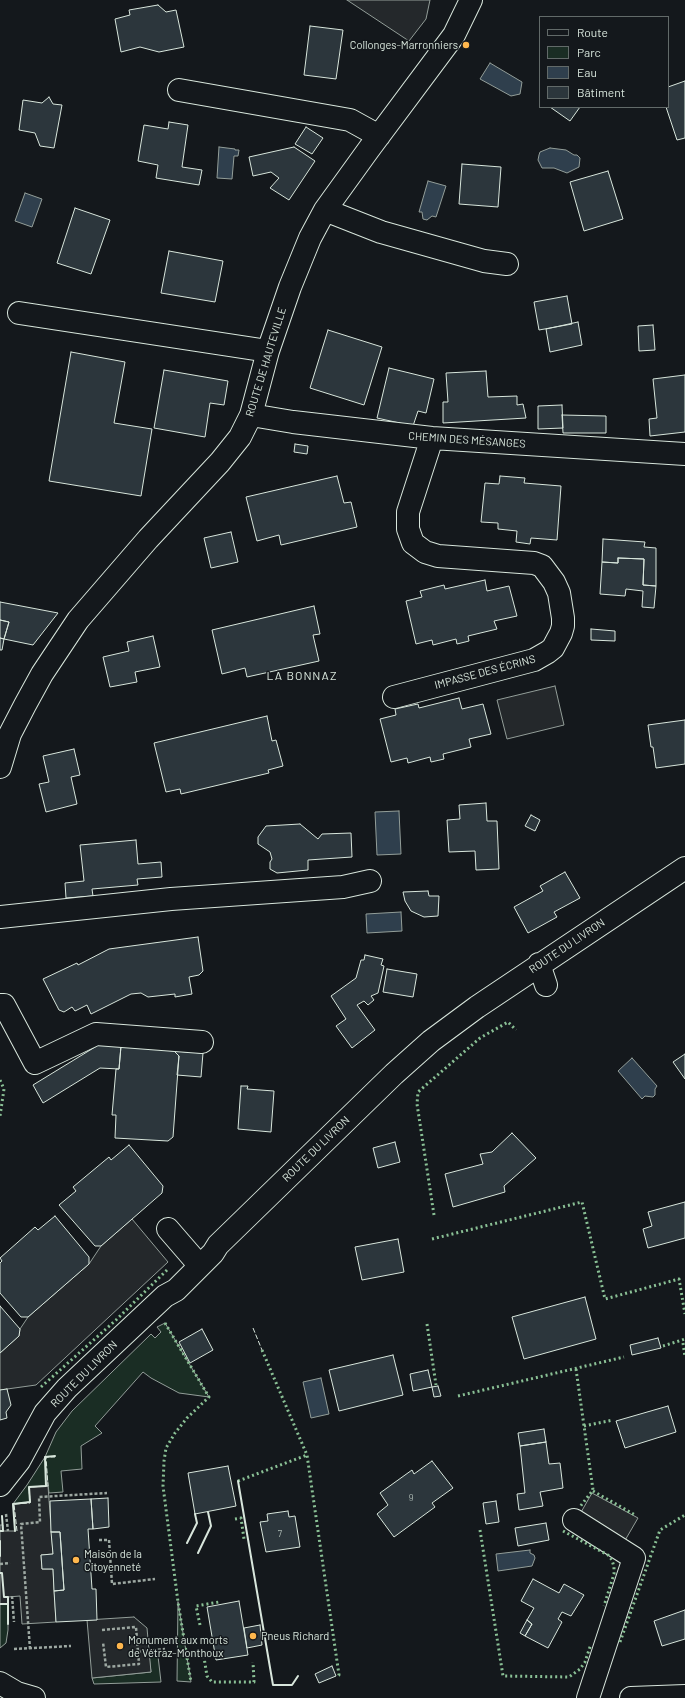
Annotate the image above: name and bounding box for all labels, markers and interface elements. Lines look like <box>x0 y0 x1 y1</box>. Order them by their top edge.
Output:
legend <box>539 16 669 108</box>
text: Route <box>577 25 608 39</box>
place label: Collonges-Marronniers <box>350 38 458 52</box>
marker: Collonges-Marronniers <box>461 40 471 50</box>
text: Parc <box>577 45 601 59</box>
text: Eau <box>577 65 597 79</box>
text: Bâtiment <box>577 85 625 99</box>
street label: ROUTE DE HAUTEVILLE <box>243 306 289 418</box>
street label: CHEMIN DES MÉSANGES <box>408 429 526 451</box>
street label: IMPASSE DES ÉCRINS <box>433 652 537 692</box>
district label: LA BONNAZ <box>266 669 338 683</box>
street label: ROUTE DU LIVRON <box>527 916 607 976</box>
street label: ROUTE DU LIVRON <box>280 1114 352 1184</box>
street label: ROUTE DU LIVRON <box>48 1338 120 1410</box>
house number: 9 <box>409 1493 413 1503</box>
house number: 7 <box>278 1529 282 1539</box>
place label: Maison de la Citoyenneté <box>84 1547 142 1573</box>
marker: Maison de la Citoyenneté <box>71 1555 81 1565</box>
place label: Pneus Richard <box>261 1629 329 1643</box>
marker: Pneus Richard <box>248 1631 258 1641</box>
place label: Monument aux morts de Vétraz-Monthoux <box>128 1633 228 1659</box>
marker: Monument aux morts de Vétraz-Monthoux <box>115 1641 125 1651</box>

